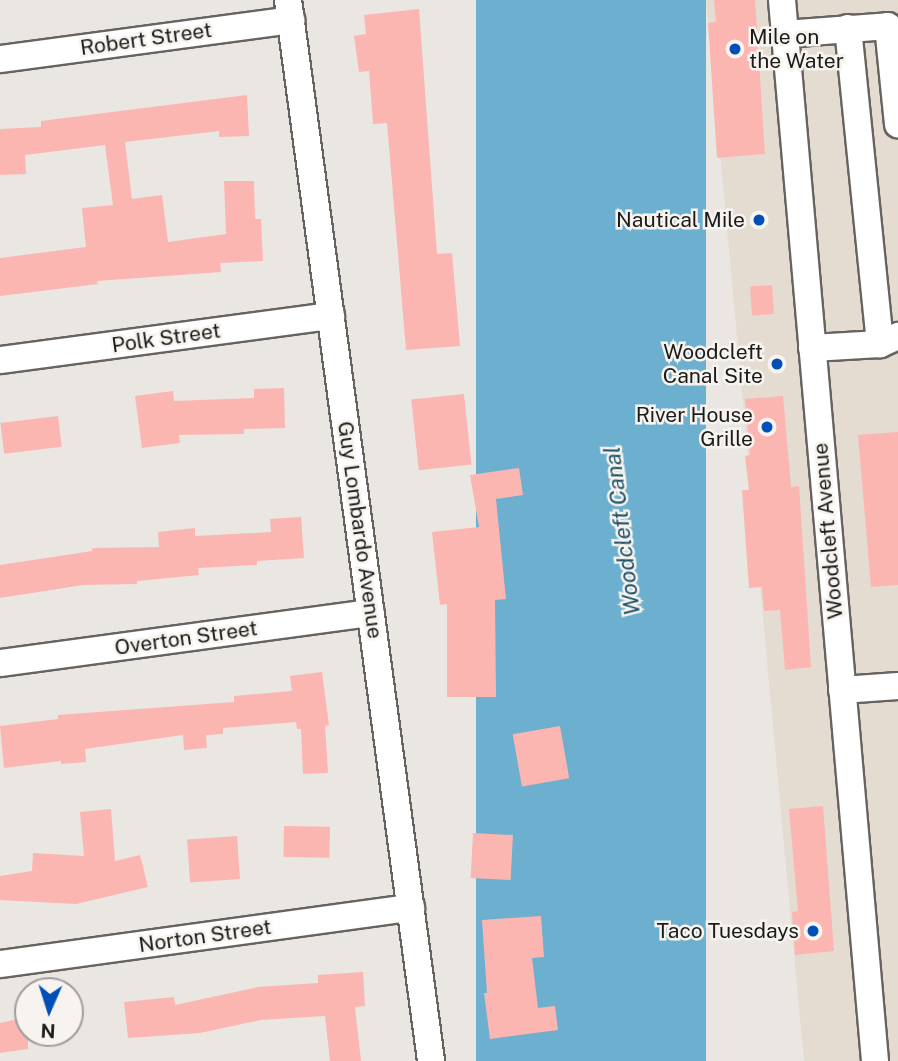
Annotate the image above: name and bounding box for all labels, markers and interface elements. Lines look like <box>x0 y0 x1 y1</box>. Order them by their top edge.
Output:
street label: Robert Street <box>79 17 213 61</box>
place label: Mile on the Water <box>749 24 845 74</box>
marker: Mile on the Water <box>727 41 743 57</box>
place label: Nautical Mile <box>616 207 745 233</box>
marker: Nautical Mile <box>751 212 767 228</box>
street label: Polk Street <box>110 318 222 358</box>
place label: Woodcleft Canal Site <box>663 339 763 389</box>
marker: Woodcleft Canal Site <box>769 356 785 372</box>
place label: River House Grille <box>636 402 753 452</box>
marker: River House Grille <box>759 419 775 435</box>
street label: Guy Lombardo Avenue <box>332 420 388 640</box>
street label: Woodcleft Avenue <box>808 442 848 620</box>
water label: Woodcleft Canal <box>598 445 646 617</box>
street label: Overton Street <box>113 616 259 660</box>
street label: Norton Street <box>137 914 273 958</box>
place label: Taco Tuesdays <box>656 918 799 944</box>
marker: Taco Tuesdays <box>805 923 821 939</box>
north arrow <box>14 977 84 1047</box>
text: N <box>40 1020 56 1042</box>

